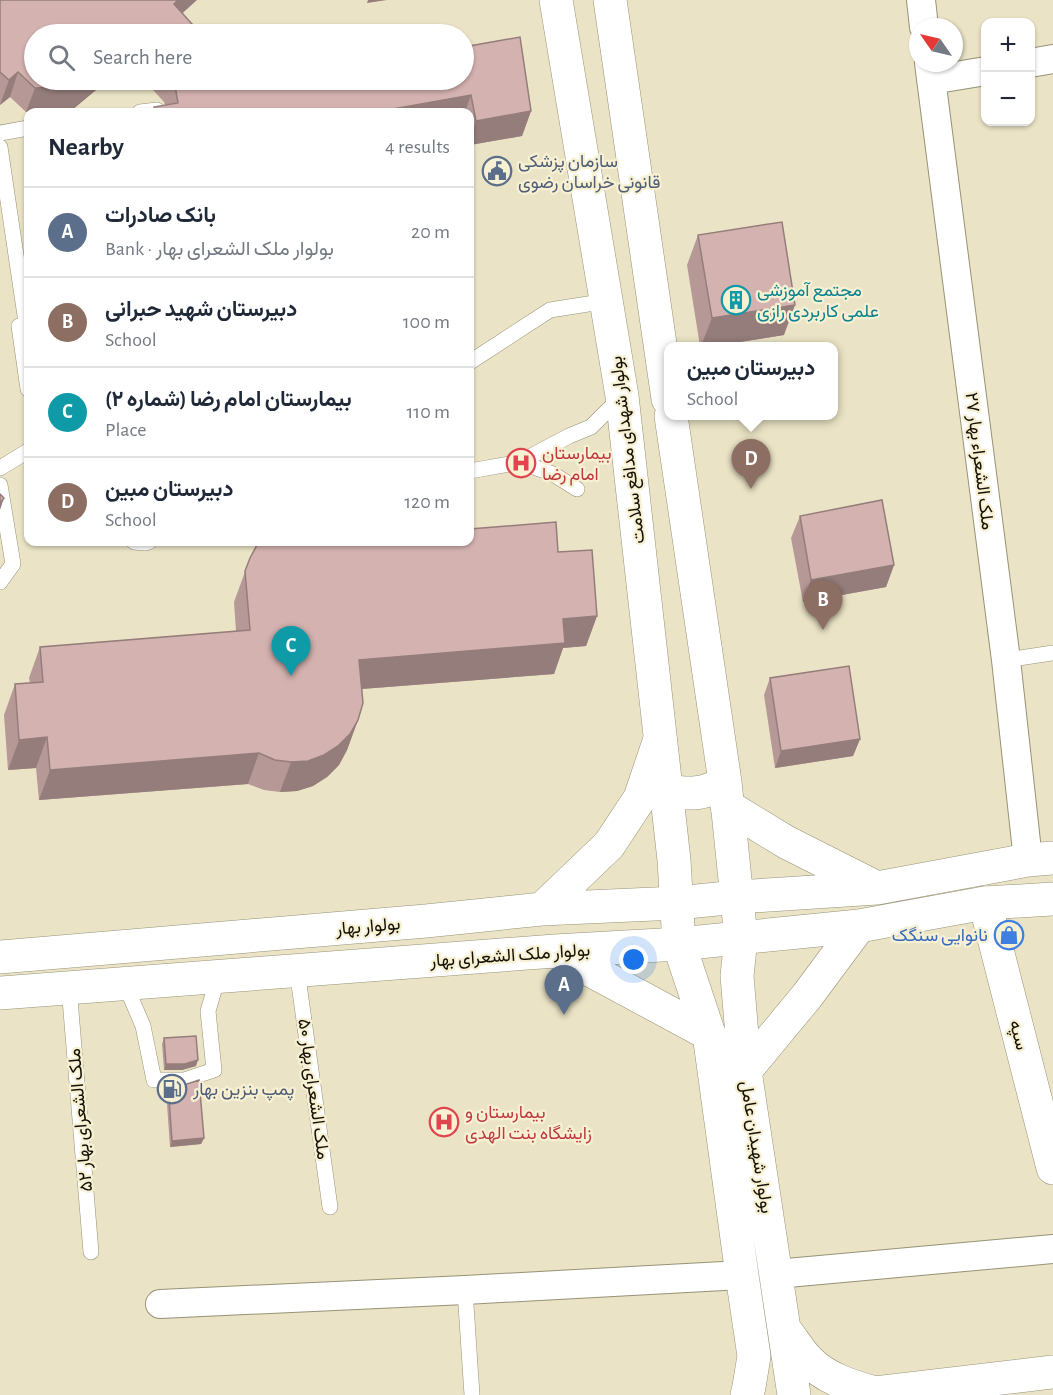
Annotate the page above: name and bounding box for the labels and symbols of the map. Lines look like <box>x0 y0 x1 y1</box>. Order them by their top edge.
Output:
north arrow <box>909 18 963 72</box>
place label: سازمان پزشکی قانونی خراسان رضوی <box>518 153 660 193</box>
public building icon: سازمان پزشکی قانونی خراسان رضوی <box>481 155 513 187</box>
place label: مجتمع آموزشی علمی کاربردی رازی <box>757 281 879 322</box>
building icon: مجتمع آموزشی علمی کاربردی رازی <box>720 284 752 316</box>
street label: بولوار شهدای مدافع سلامت <box>608 355 650 545</box>
street label: ملک الشعراء بهار ۲۷ <box>961 391 996 531</box>
pin: D <box>732 440 771 489</box>
place label: بیمارستان امام رضا <box>542 445 612 486</box>
hospital icon: بیمارستان امام رضا <box>505 447 537 479</box>
pin: B <box>804 580 842 630</box>
pin: C <box>272 626 310 676</box>
street label: بولوار بهار <box>334 915 401 940</box>
shop icon: نانوایی سنگک <box>993 919 1025 951</box>
place label: نانوایی سنگک <box>892 926 988 946</box>
street label: بولوار ملک الشعرای بهار <box>428 941 591 972</box>
your location <box>619 945 648 974</box>
pin: A <box>544 966 584 1015</box>
street label: ملک الشعرای بهار ۵۰ <box>293 1018 332 1161</box>
street label: سپه <box>1004 1018 1030 1052</box>
street label: ملک الشعرای بهار ۵۲ <box>66 1047 97 1192</box>
fuel station icon: پمپ بنزین بهار <box>156 1073 188 1105</box>
street label: بولوار شهیدان عامل <box>736 1079 775 1215</box>
place label: پمپ بنزین بهار <box>192 1081 294 1101</box>
place label: بیمارستان و زایشگاه بنت الهدی <box>465 1104 592 1144</box>
hospital icon: بیمارستان و زایشگاه بنت الهدی <box>428 1106 460 1138</box>

